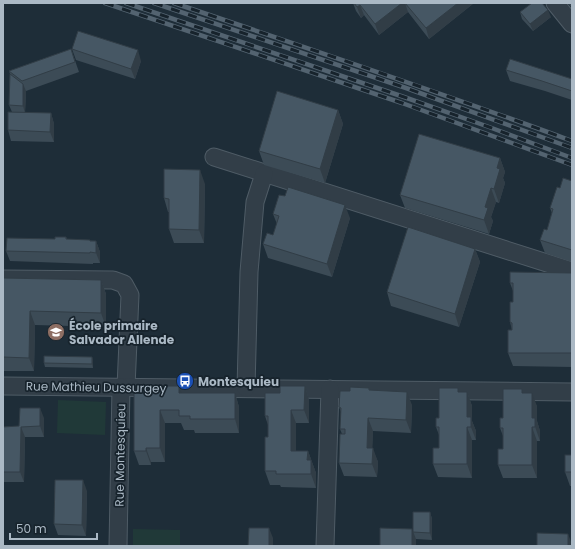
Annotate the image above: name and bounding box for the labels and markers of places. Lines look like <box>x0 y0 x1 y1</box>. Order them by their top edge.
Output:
place label: École primaire Salvador Allende <box>69 317 175 348</box>
school or university icon: École primaire Salvador Allende <box>46 322 66 342</box>
bus stop icon: Montesquieu <box>175 371 195 391</box>
place label: Montesquieu <box>198 373 279 390</box>

